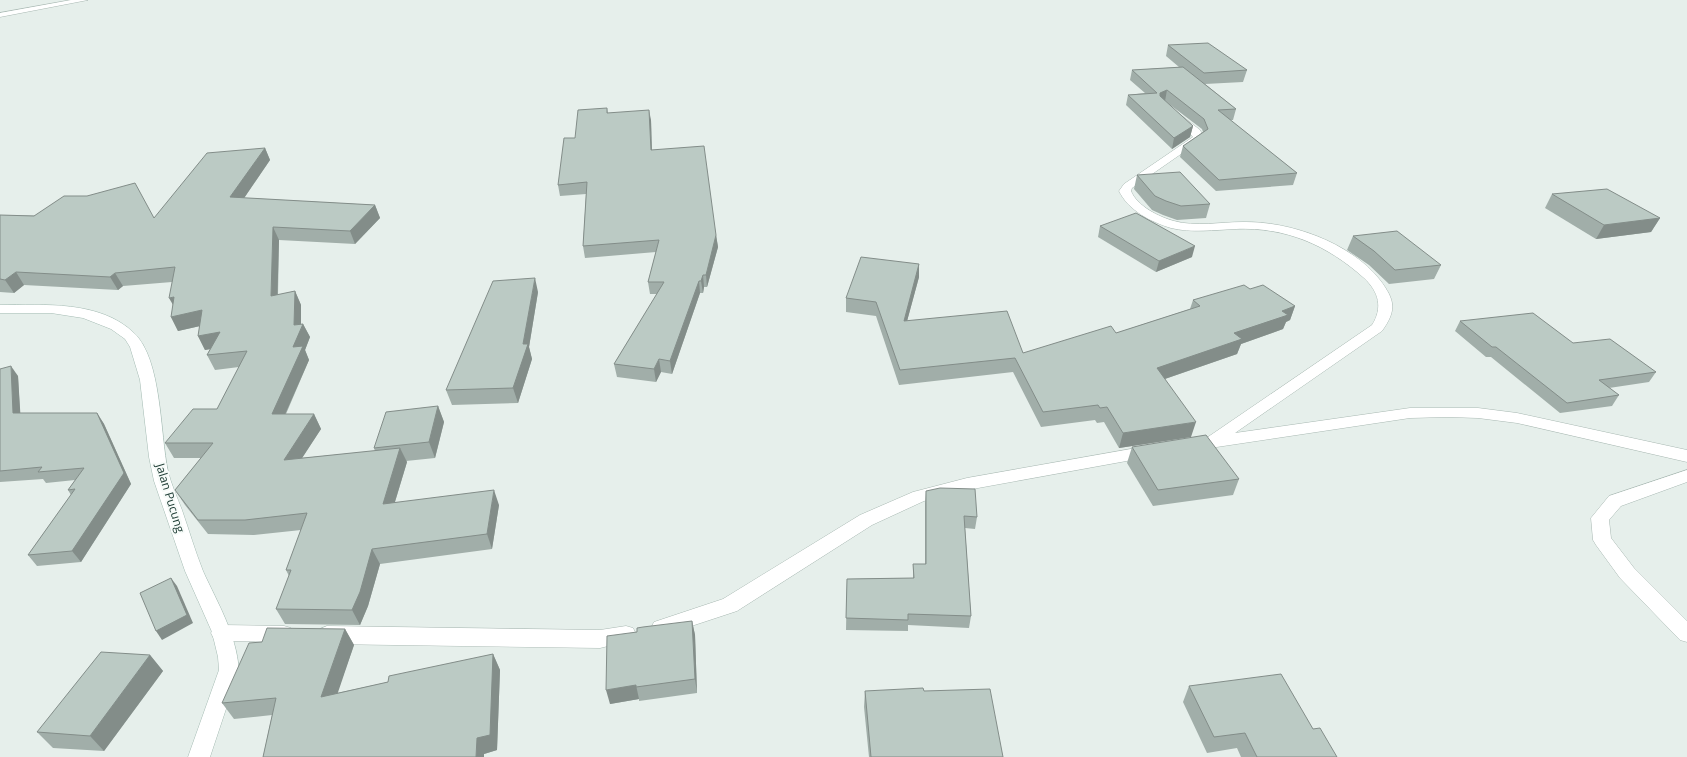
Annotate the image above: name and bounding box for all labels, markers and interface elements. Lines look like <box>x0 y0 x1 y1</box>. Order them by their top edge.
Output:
street label: Jalan Pucung <box>152 460 189 535</box>

